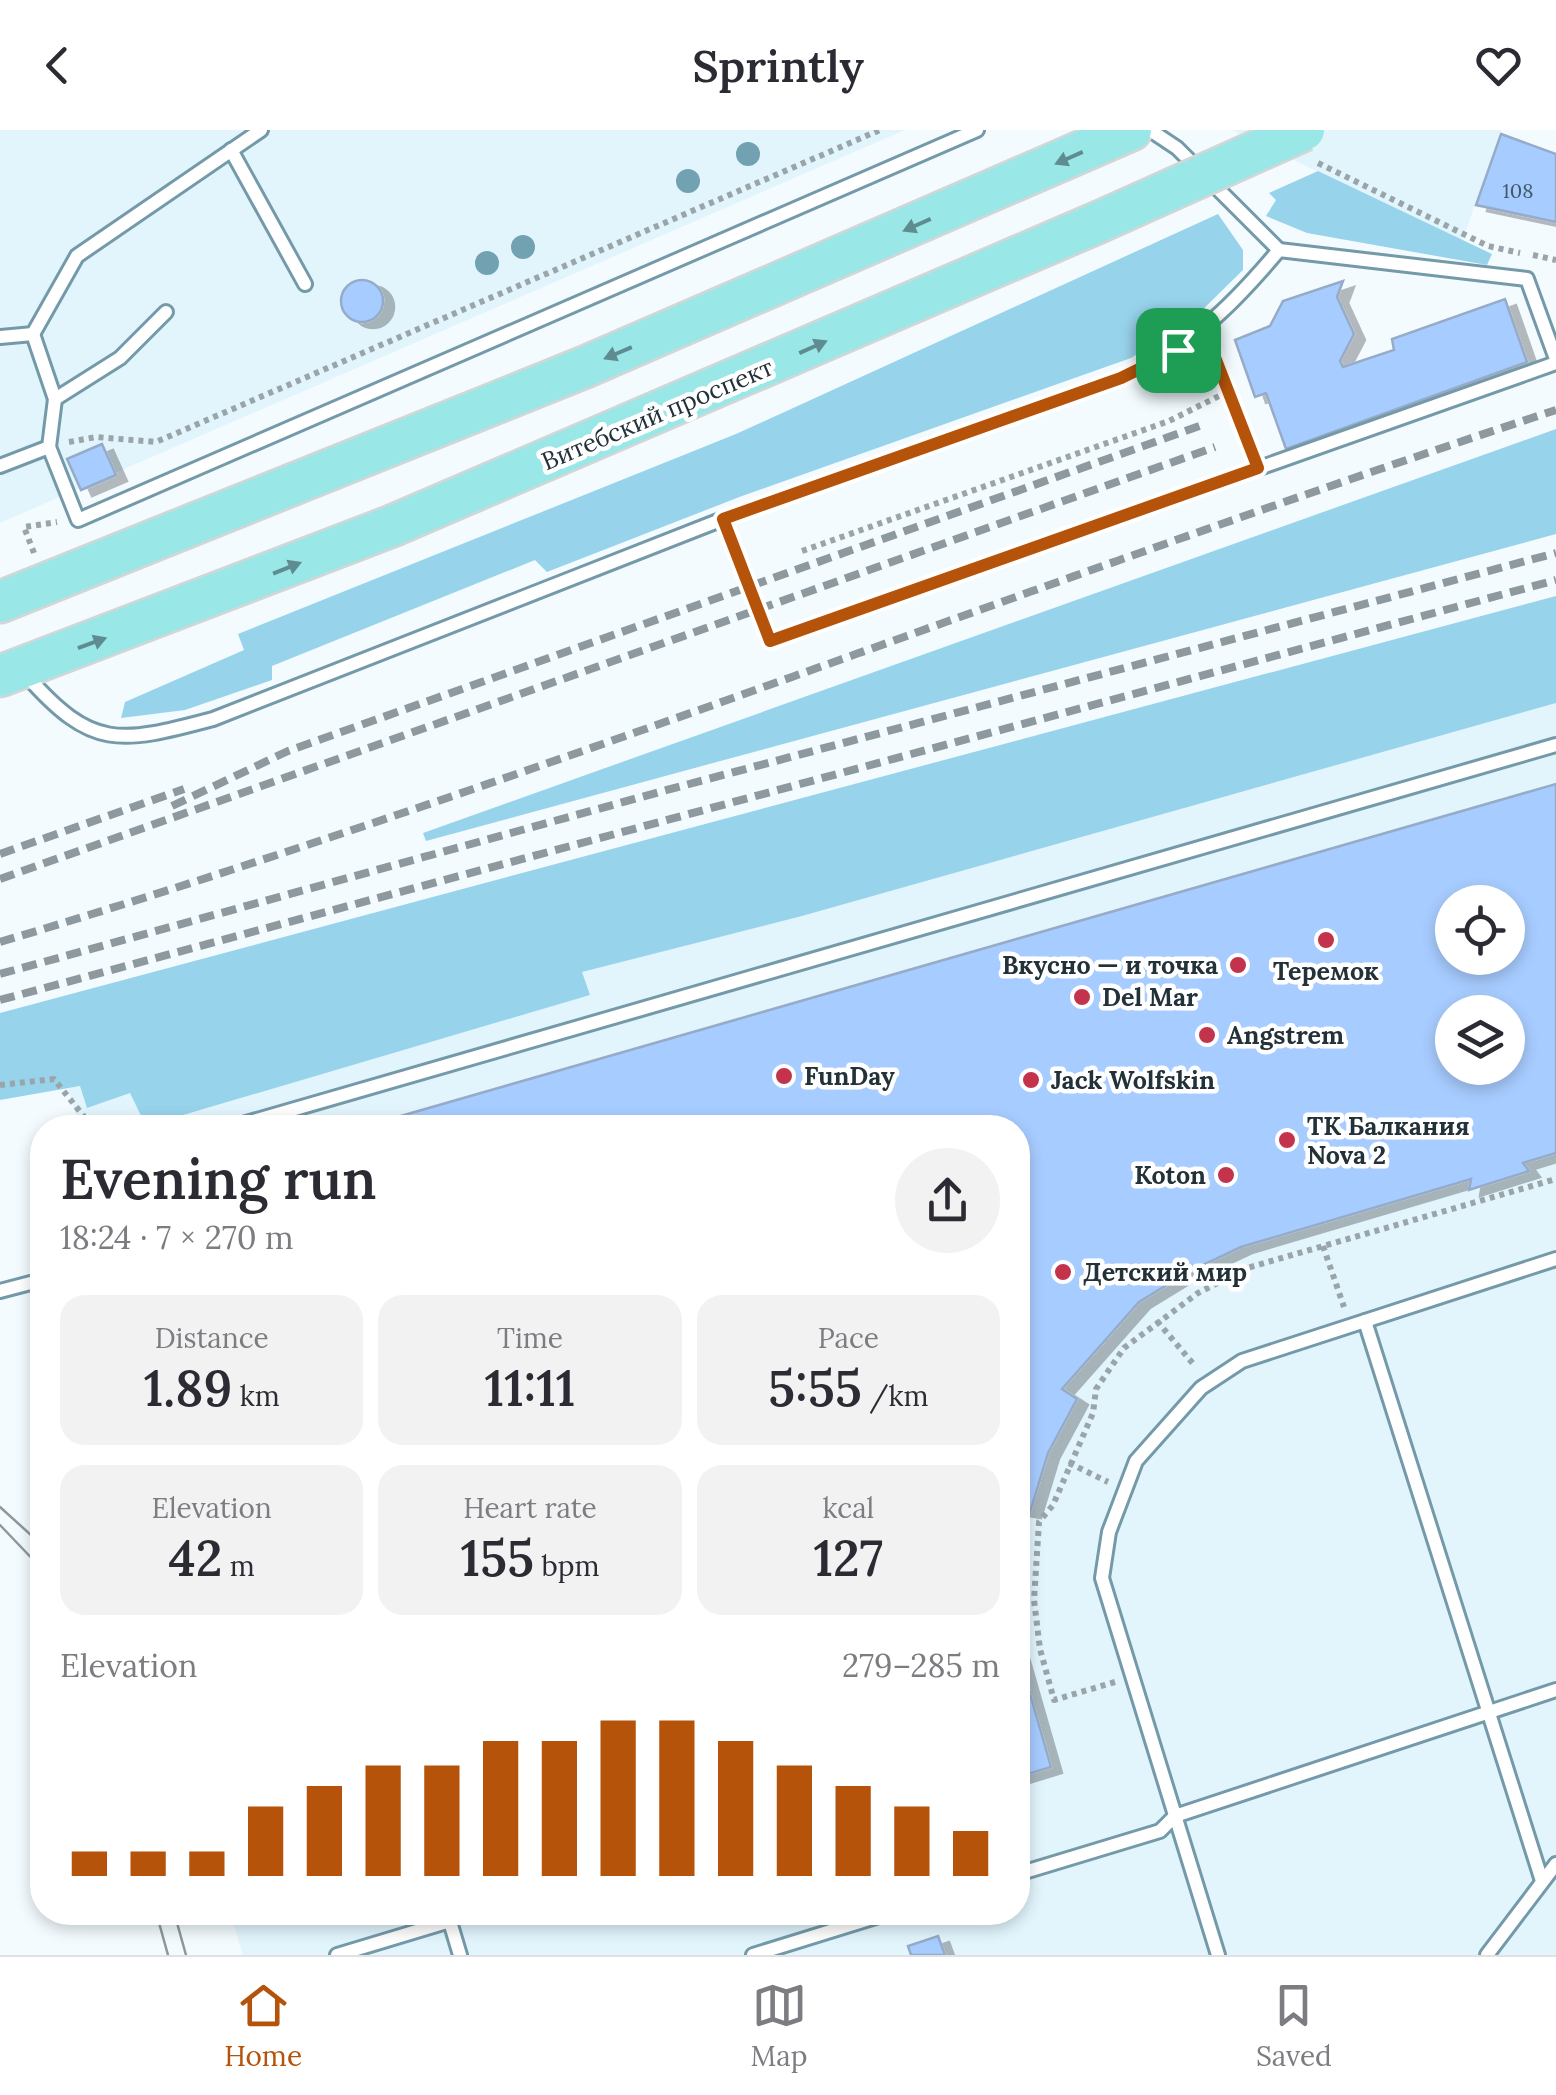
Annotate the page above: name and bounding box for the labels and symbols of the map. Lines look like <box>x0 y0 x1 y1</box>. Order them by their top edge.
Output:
one-way arrow <box>1054 150 1084 166</box>
house number: 108 <box>1503 178 1533 203</box>
one-way arrow <box>902 217 932 233</box>
pin <box>1136 308 1221 393</box>
one-way arrow <box>798 339 828 355</box>
one-way arrow <box>603 345 633 361</box>
street label: Витебский проспект <box>536 351 778 477</box>
one-way arrow <box>272 559 302 575</box>
one-way arrow <box>77 635 107 650</box>
marker: Теремок <box>1315 929 1337 951</box>
place label: Вкусно — и точка <box>1002 949 1218 981</box>
marker: Вкусно — и точка <box>1227 954 1249 976</box>
place label: Теремок <box>1273 955 1379 987</box>
place label: Del Mar <box>1102 981 1198 1013</box>
marker: Del Mar <box>1071 986 1093 1008</box>
place label: Angstrem <box>1227 1019 1344 1051</box>
marker: Angstrem <box>1196 1024 1218 1046</box>
place label: FunDay <box>804 1060 895 1092</box>
place label: Jack Wolfskin <box>1051 1064 1215 1096</box>
marker: FunDay <box>773 1065 795 1087</box>
marker: Jack Wolfskin <box>1020 1069 1042 1091</box>
place label: ТК Балкания Nova 2 <box>1307 1110 1470 1171</box>
marker: ТК Балкания Nova 2 <box>1276 1129 1298 1151</box>
place label: Koton <box>1134 1159 1206 1191</box>
marker: Koton <box>1215 1164 1237 1186</box>
place label: Детский мир <box>1083 1256 1247 1288</box>
marker: Детский мир <box>1052 1261 1074 1283</box>

